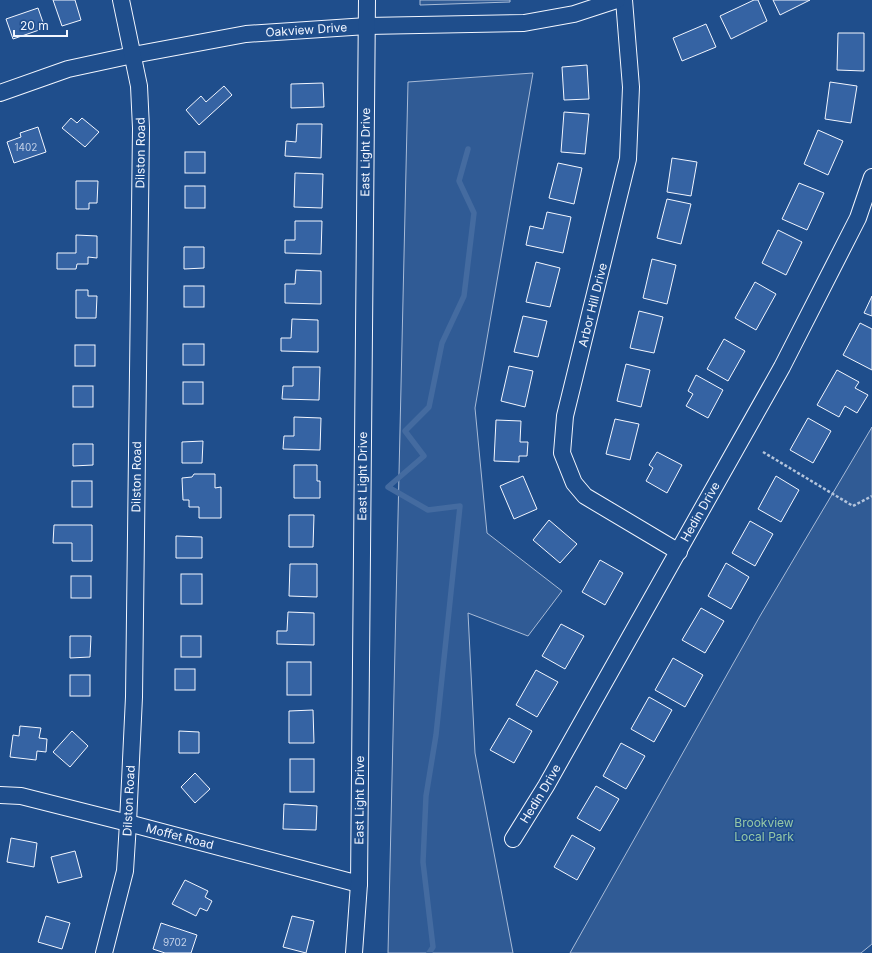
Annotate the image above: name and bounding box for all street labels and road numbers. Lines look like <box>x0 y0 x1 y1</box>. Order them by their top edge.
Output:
street label: Oakview Drive <box>265 19 348 40</box>
street label: East Light Drive <box>357 108 373 197</box>
street label: Dilston Road <box>132 117 148 189</box>
street label: Arbor Hill Drive <box>575 261 610 349</box>
street label: East Light Drive <box>354 432 370 521</box>
street label: Dilston Road <box>128 441 144 513</box>
street label: Hedin Drive <box>677 479 723 544</box>
street label: East Light Drive <box>351 756 367 845</box>
street label: Hedin Drive <box>517 761 564 826</box>
street label: Dilston Road <box>119 765 138 837</box>
street label: Moffet Road <box>145 820 215 852</box>

